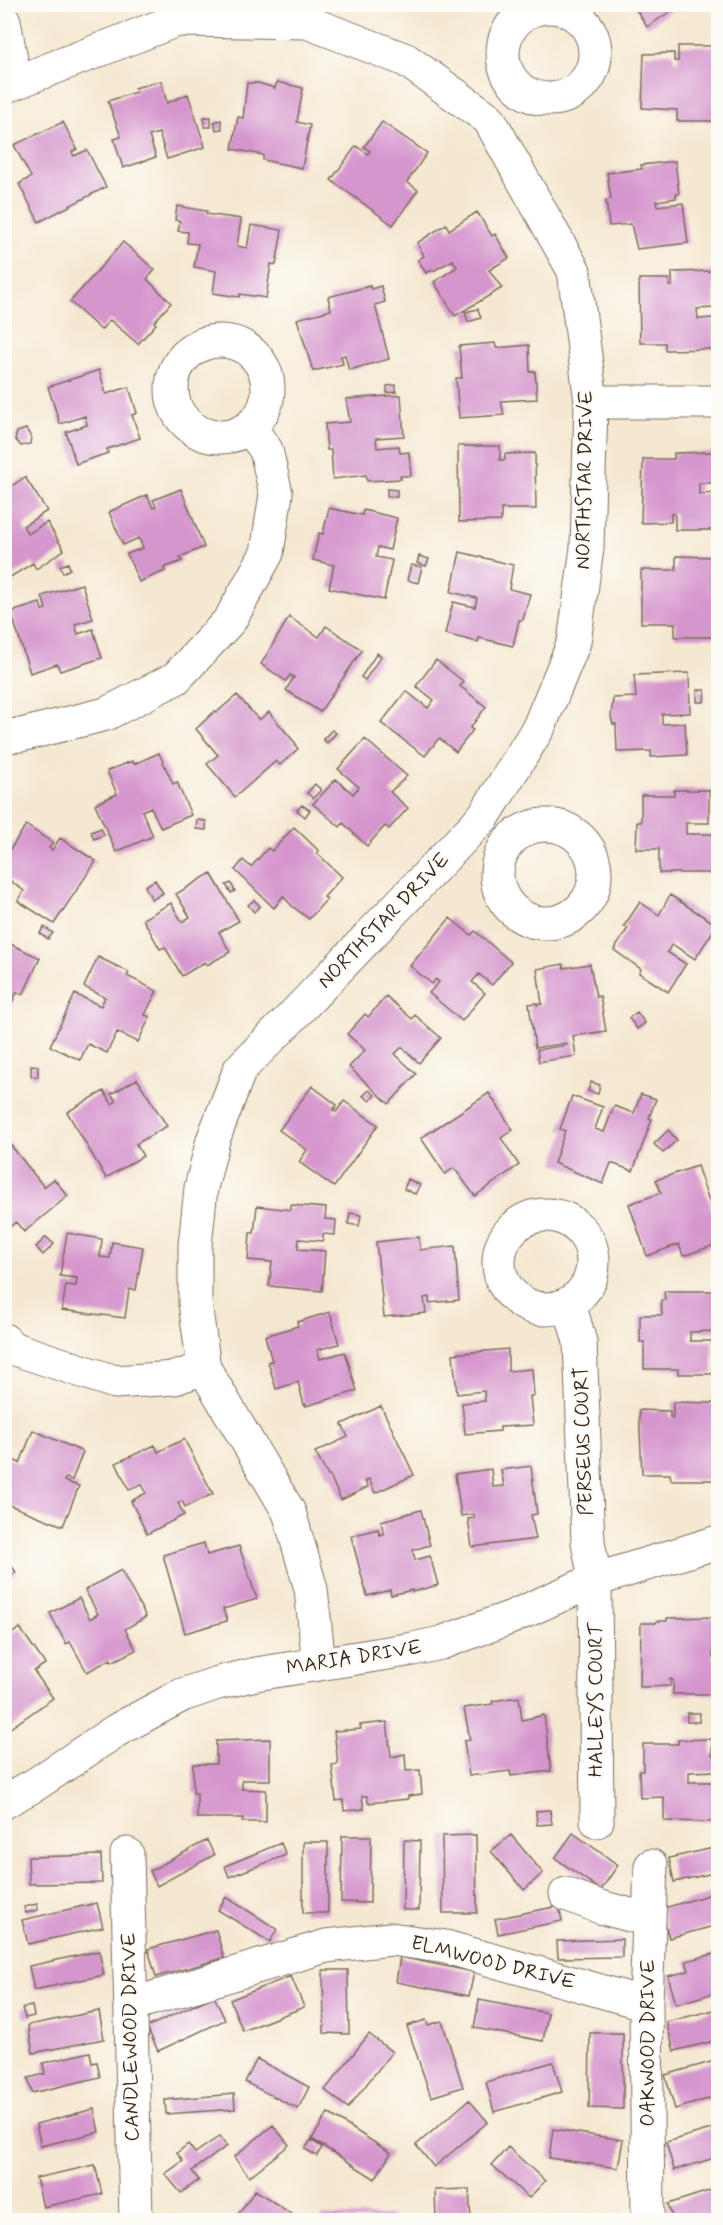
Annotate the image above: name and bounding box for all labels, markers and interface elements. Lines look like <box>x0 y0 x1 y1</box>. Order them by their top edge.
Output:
street label: NORTHSTAR DRIVE <box>570 390 600 570</box>
street label: NORTHSTAR DRIVE <box>312 847 456 995</box>
street label: PERSEUS COURT <box>568 1366 600 1516</box>
street label: HALLEYS COURT <box>583 1621 610 1777</box>
street label: MARIA DRIVE <box>284 1634 424 1682</box>
street label: ELMWOOD DRIVE <box>408 1930 578 1996</box>
street label: CANDLEWOOD DRIVE <box>116 1932 146 2142</box>
street label: OAKWOOD DRIVE <box>635 1959 662 2127</box>

